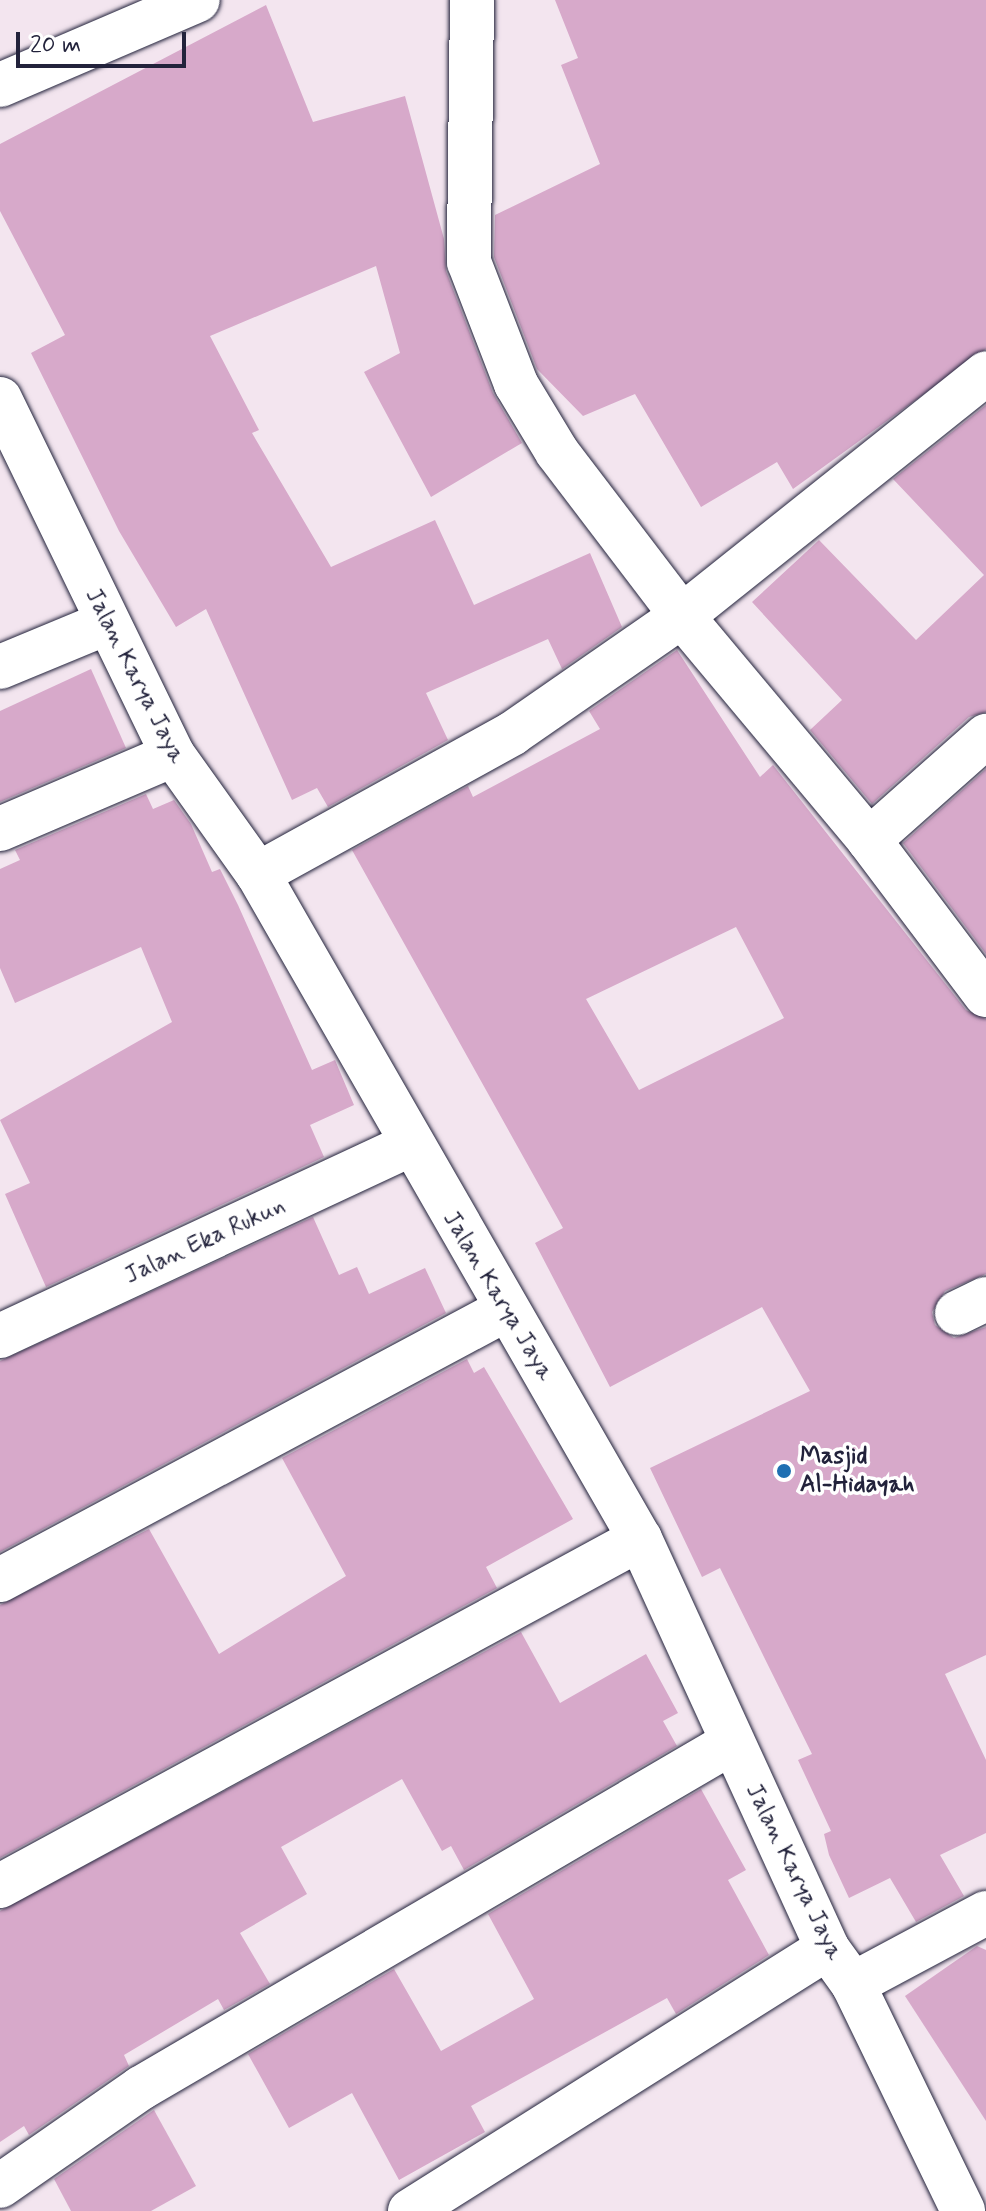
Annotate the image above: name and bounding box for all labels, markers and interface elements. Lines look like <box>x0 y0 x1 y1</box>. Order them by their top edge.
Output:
scale bar <box>20 16 190 66</box>
text: 20 m <box>30 30 81 61</box>
street label: Jalan Karya Jaya <box>80 586 190 766</box>
street label: Jalan Eka Rukun <box>118 1190 292 1292</box>
street label: Jalan Karya Jaya <box>437 1208 559 1384</box>
place label: Masjid Al-Hidayah <box>800 1443 915 1499</box>
marker: Masjid Al-Hidayah <box>775 1462 793 1480</box>
street label: Jalan Karya Jaya <box>740 1781 848 1963</box>

